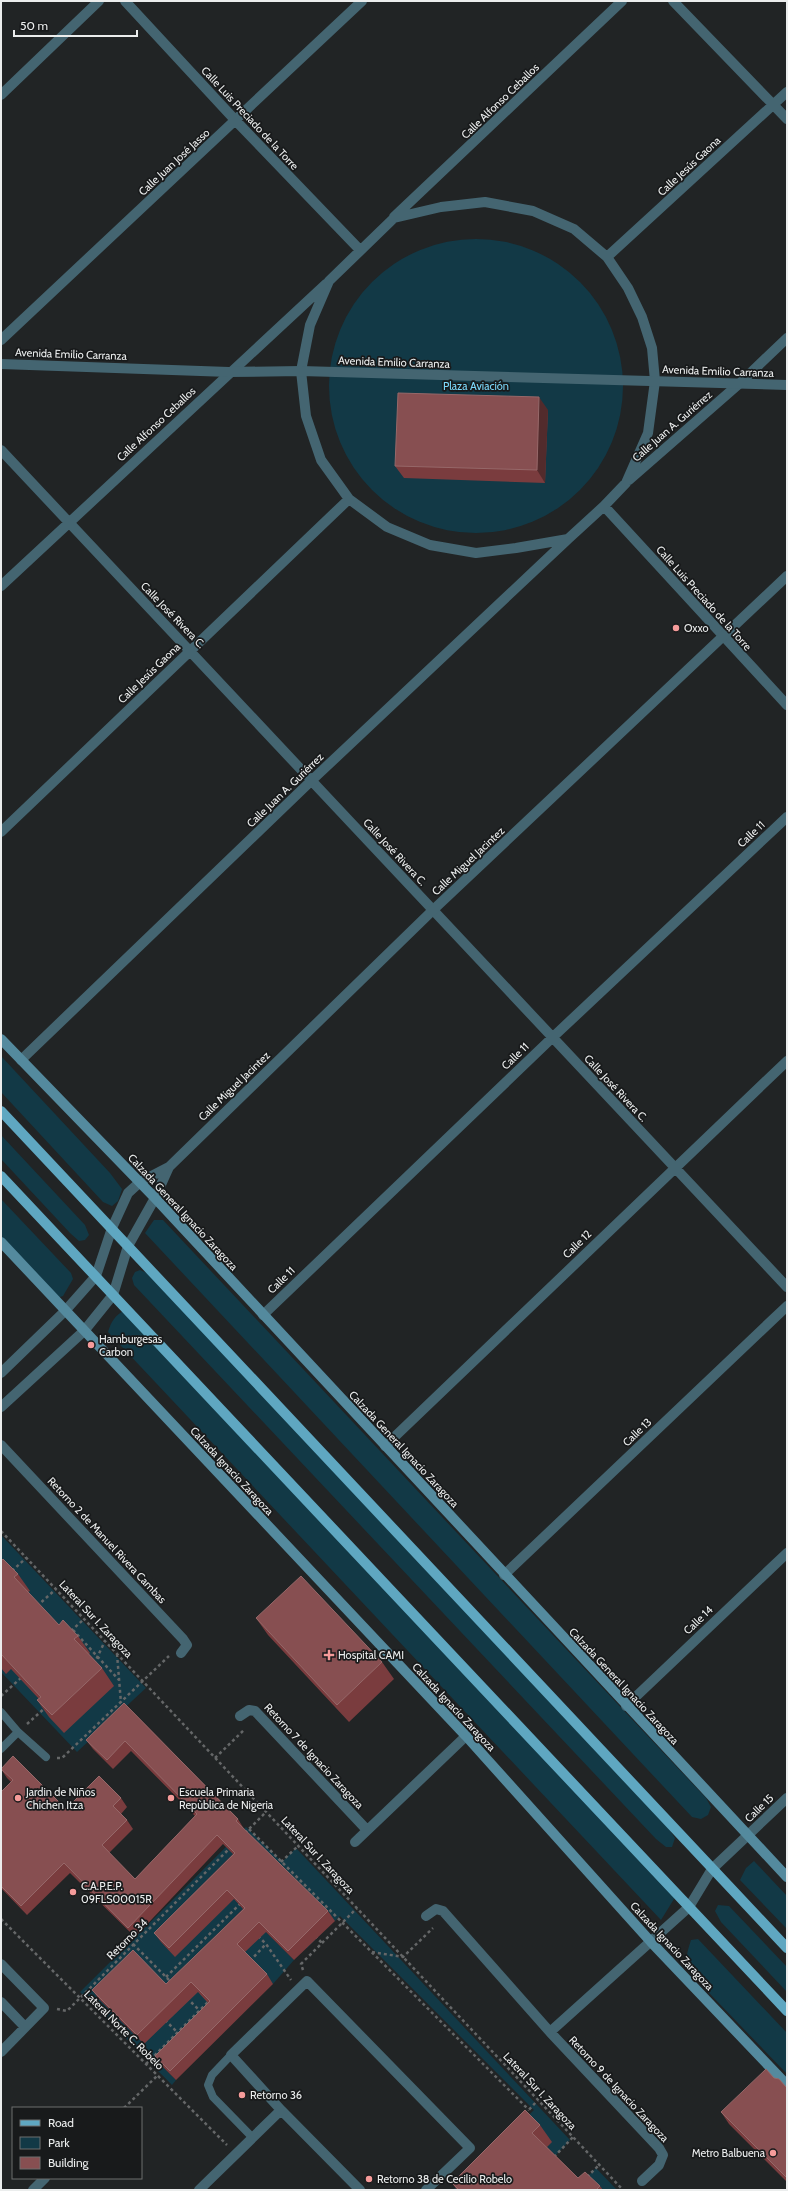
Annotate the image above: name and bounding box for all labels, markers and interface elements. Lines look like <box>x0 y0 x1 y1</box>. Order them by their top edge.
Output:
scale bar <box>14 12 137 38</box>
text: 50 m <box>20 18 48 33</box>
street label: Calle Alfonso Ceballos <box>458 60 542 142</box>
street label: Calle Luis Preciado de la Torre <box>198 63 302 173</box>
street label: Calle Juan José Jasso <box>136 125 212 199</box>
street label: Calle Jesús Gaona <box>655 133 724 199</box>
street label: Avenida Emilio Carranza <box>15 345 128 363</box>
street label: Avenida Emilio Carranza <box>338 353 451 371</box>
street label: Avenida Emilio Carranza <box>662 362 775 380</box>
park label: Plaza Aviación <box>443 379 509 393</box>
street label: Calle Alfonso Ceballos <box>114 384 199 464</box>
street label: Calle Juan A. Guriérrez <box>629 387 715 465</box>
street label: Calle Luis Preciado de la Torre <box>653 543 755 654</box>
street label: Calle José Rivera C. <box>138 579 208 651</box>
place label: Oxxo <box>684 621 709 635</box>
marker: Oxxo <box>671 623 681 633</box>
street label: Calle Jesús Gaona <box>115 639 184 706</box>
street label: Calle Juan A. Guriérrez <box>244 750 326 830</box>
street label: Calle José Rivera C. <box>360 816 430 888</box>
street label: Calle 11 <box>734 818 768 850</box>
street label: Calle Miguel Jacintez <box>429 824 507 898</box>
street label: Calle 11 <box>498 1040 532 1072</box>
street label: Calle Miguel Jacintez <box>195 1048 273 1124</box>
street label: Calle José Rivera C. <box>581 1052 651 1124</box>
street label: Calzada General Ignacio Zaragoza <box>125 1151 241 1274</box>
street label: Calle 12 <box>560 1227 594 1261</box>
street label: Calle 11 <box>264 1264 298 1296</box>
place label: Hamburgesas Carbon <box>99 1332 163 1359</box>
marker: Hamburgesas Carbon <box>86 1340 96 1350</box>
street label: Calzada General Ignacio Zaragoza <box>346 1388 462 1511</box>
street label: Calle 13 <box>620 1415 654 1449</box>
street label: Calzada Ignacio Zaragoza <box>187 1424 277 1519</box>
street label: Retorno 2 de Manuel Rivera Cambas <box>45 1474 170 1606</box>
street label: Lateral Sur I. Zaragoza <box>56 1577 136 1661</box>
street label: Calle 14 <box>680 1602 716 1637</box>
street label: Calzada General Ignacio Zaragoza <box>566 1625 682 1748</box>
place label: Hospital CAMI <box>338 1648 404 1662</box>
marker: Hospital CAMI <box>323 1649 335 1661</box>
street label: Calzada Ignacio Zaragoza <box>409 1660 499 1755</box>
street label: Retorno 7 de Ignacio Zaragoza <box>261 1700 367 1812</box>
place label: Jardin de Niños Chichen Itza <box>25 1785 96 1812</box>
place label: Escuela Primaria Repùblica de Nigeria <box>179 1785 274 1812</box>
street label: Calle 15 <box>742 1791 776 1825</box>
marker: Jardin de Niños Chichen Itza <box>13 1793 23 1803</box>
marker: Escuela Primaria Repùblica de Nigeria <box>166 1793 176 1803</box>
street label: Lateral Sur I. Zaragoza <box>278 1813 358 1897</box>
place label: C.A.P.E.P. 09FLS00015R <box>81 1879 152 1906</box>
marker: C.A.P.E.P. 09FLS00015R <box>68 1887 78 1897</box>
street label: Calzada Ignacio Zaragoza <box>627 1899 717 1994</box>
street label: Retorno 34 <box>104 1915 151 1962</box>
street label: Lateral Norte C. Robelo <box>81 1987 167 2073</box>
street label: Retorno 9 de Ignacio Zaragoza <box>566 2033 672 2145</box>
street label: Lateral Sur I. Zaragoza <box>500 2049 580 2133</box>
place label: Retorno 36 <box>250 2088 302 2102</box>
marker: Retorno 36 <box>237 2090 247 2100</box>
legend <box>12 2107 142 2179</box>
text: Road <box>48 2115 74 2130</box>
text: Park <box>48 2135 70 2150</box>
place label: Metro Balbuena <box>692 2146 766 2160</box>
marker: Metro Balbuena <box>768 2148 778 2158</box>
text: Building <box>48 2155 90 2170</box>
place label: Retorno 38 de Cecilio Robelo <box>377 2172 512 2186</box>
marker: Retorno 38 de Cecilio Robelo <box>364 2174 374 2184</box>

